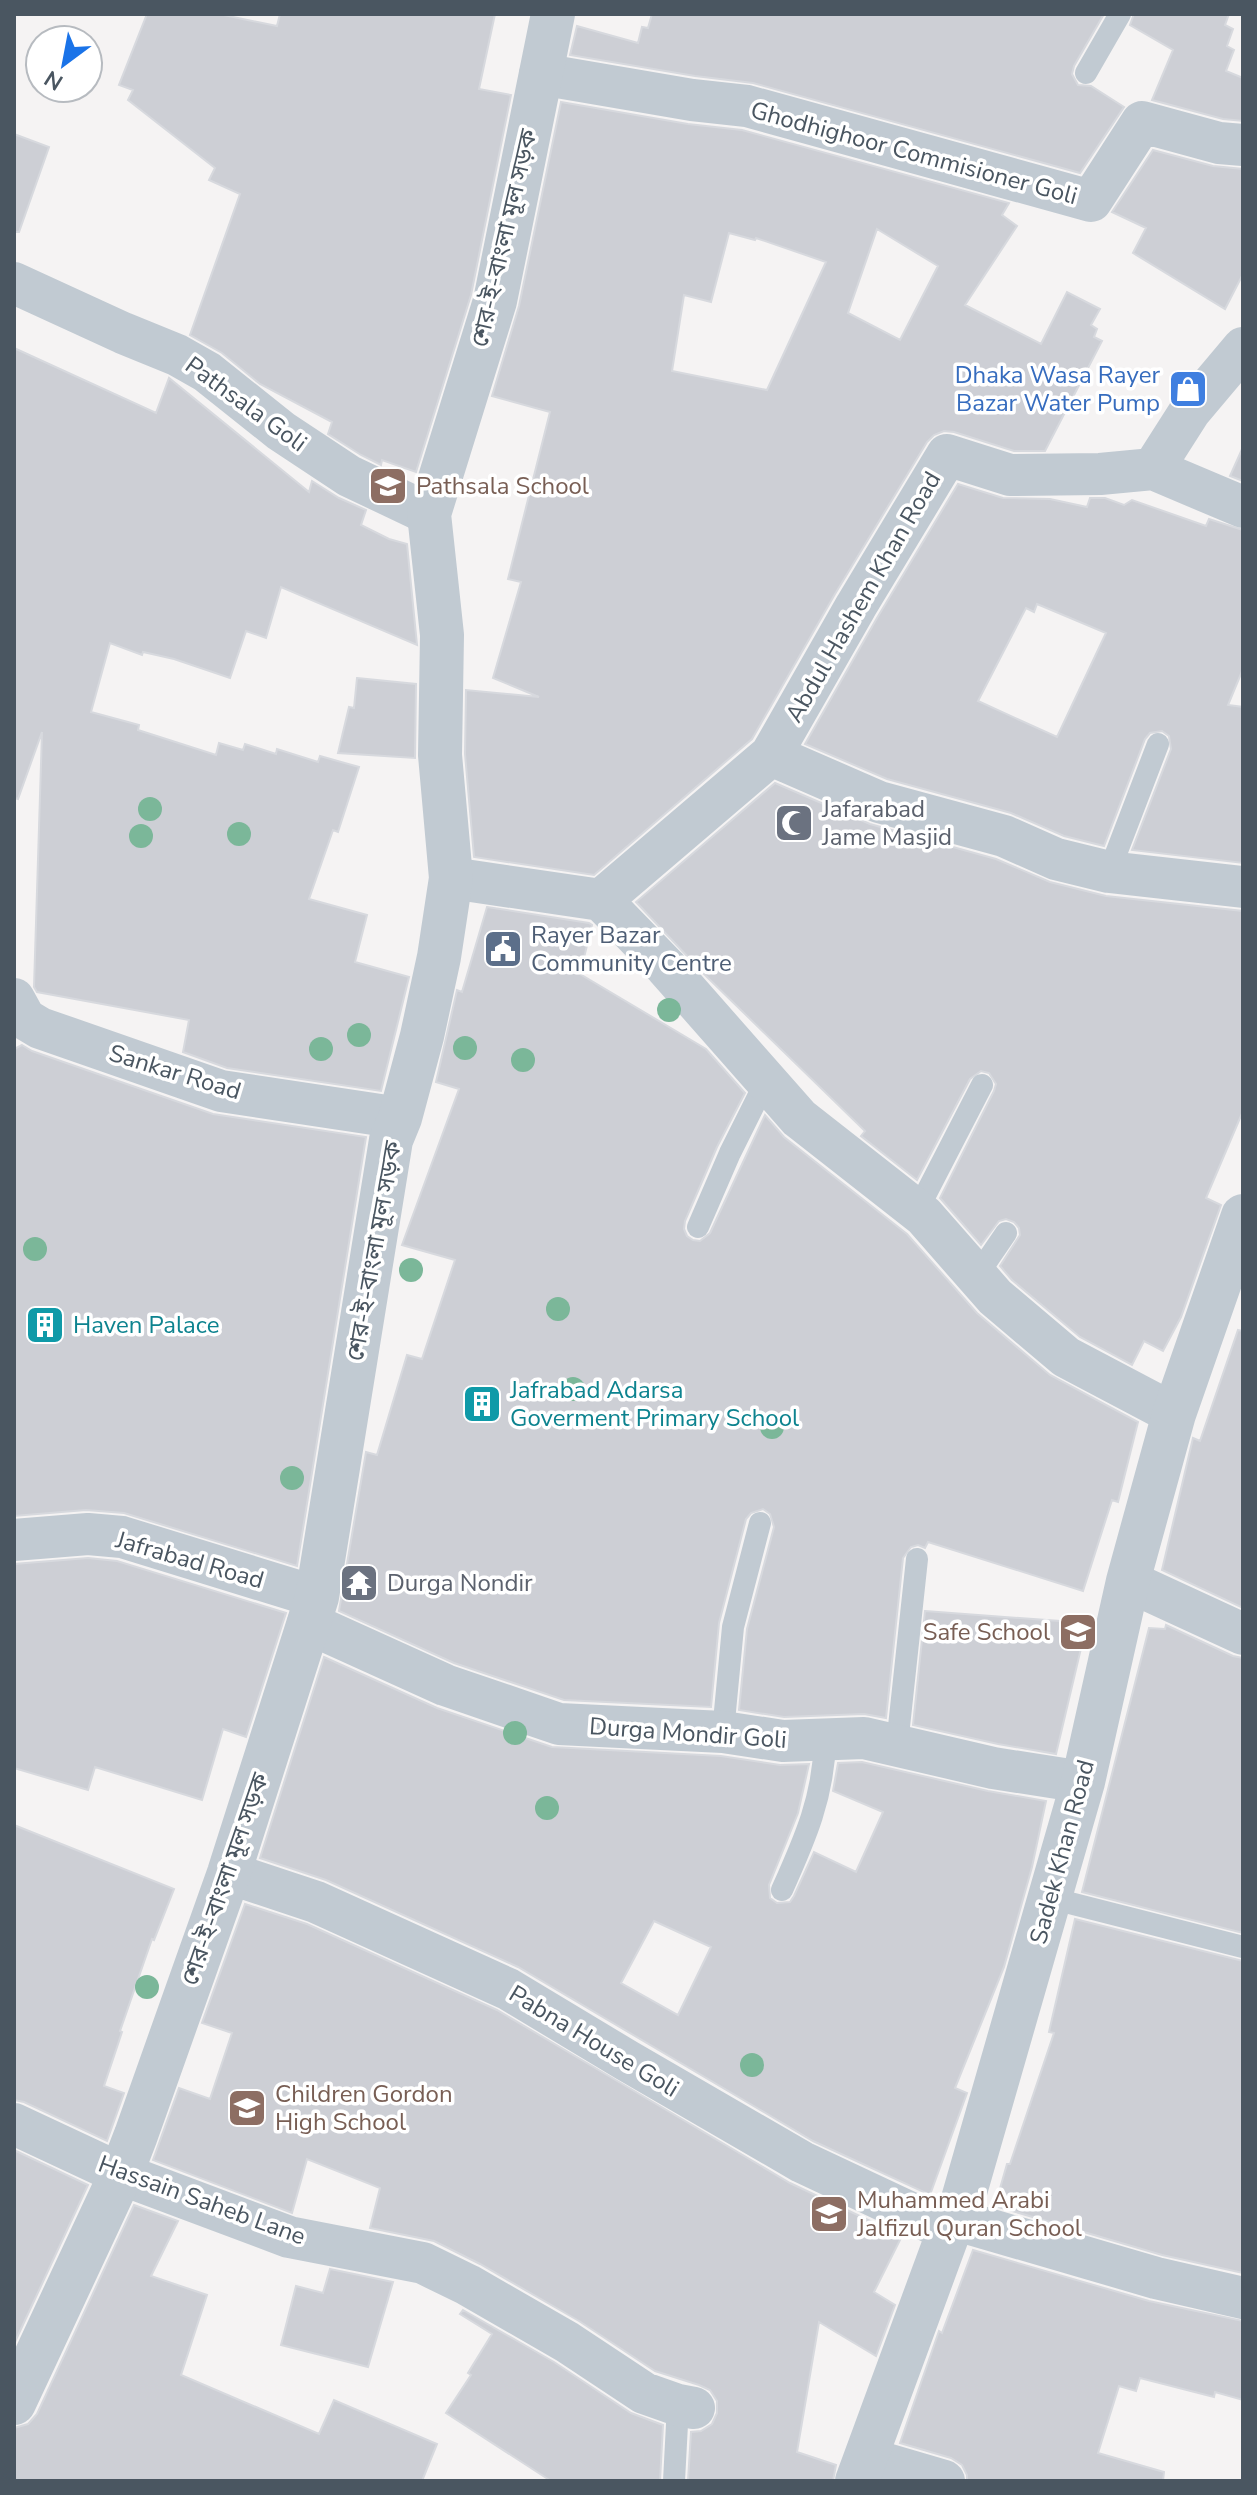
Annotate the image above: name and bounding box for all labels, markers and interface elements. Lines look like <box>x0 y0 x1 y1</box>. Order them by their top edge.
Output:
north arrow <box>24 24 104 104</box>
text: N <box>39 63 69 97</box>
street label: Ghodhighoor Commisioner Goli <box>747 94 1081 212</box>
street label: শের-ই-বাংলা মূল সড়ক <box>463 125 545 350</box>
street label: Pathsala Goli <box>179 349 313 459</box>
place label: Dhaka Wasa Rayer Bazar Water Pump <box>955 359 1160 419</box>
shop icon: Dhaka Wasa Rayer Bazar Water Pump <box>1167 368 1209 410</box>
school or university icon: Pathsala School <box>367 465 409 507</box>
street label: Abdul Hashem Khan Road <box>778 466 948 728</box>
place label: Pathsala School <box>416 470 589 502</box>
place label: Jafarabad Jame Masjid <box>821 793 952 853</box>
mosque icon: Jafarabad Jame Masjid <box>773 802 815 844</box>
place label: Rayer Bazar Community Centre <box>531 919 732 979</box>
public building icon: Rayer Bazar Community Centre <box>482 928 524 970</box>
street label: Sankar Road <box>105 1037 245 1107</box>
street label: শের-ই-বাংলা মূল সড়ক <box>339 1138 409 1363</box>
building icon: Haven Palace <box>24 1304 66 1346</box>
place label: Haven Palace <box>73 1309 219 1341</box>
place label: Jafrabad Adarsa Goverment Primary School <box>509 1374 799 1434</box>
building icon: Jafrabad Adarsa Goverment Primary School <box>461 1383 503 1425</box>
street label: Jafrabad Road <box>111 1523 268 1596</box>
temple icon: Durga Nondir <box>338 1562 380 1604</box>
place label: Durga Nondir <box>387 1567 533 1599</box>
school or university icon: Safe School <box>1057 1611 1099 1653</box>
place label: Safe School <box>923 1616 1050 1648</box>
street label: Durga Mondir Goli <box>588 1710 788 1756</box>
street label: Sadek Khan Road <box>1022 1756 1102 1948</box>
street label: শের-ই-বাংলা মূল সড়ক <box>174 1768 277 1989</box>
street label: Pabna House Goli <box>503 1978 685 2104</box>
place label: Children Gordon High School <box>275 2078 453 2138</box>
school or university icon: Children Gordon High School <box>226 2087 268 2129</box>
street label: Hassain Saheb Lane <box>94 2148 310 2252</box>
place label: Muhammed Arabi Jalfizul Quran School <box>856 2184 1082 2244</box>
school or university icon: Muhammed Arabi Jalfizul Quran School <box>808 2193 850 2235</box>

